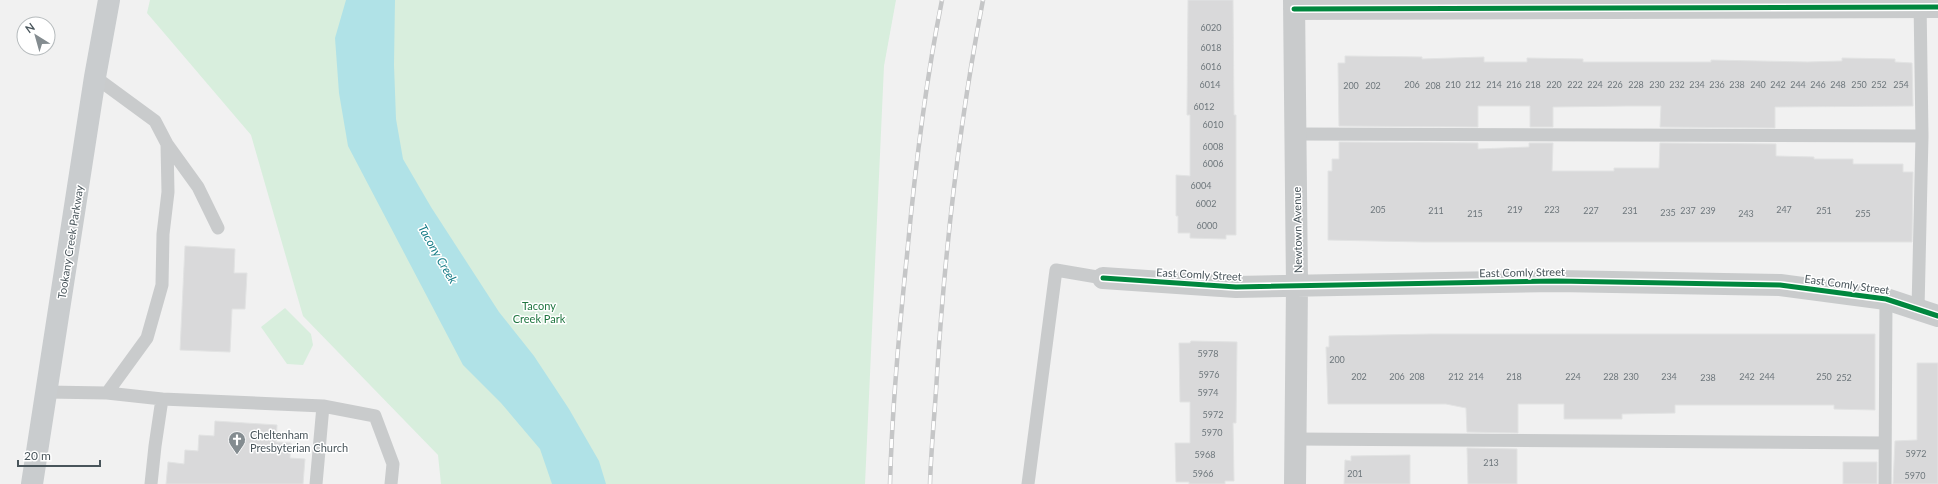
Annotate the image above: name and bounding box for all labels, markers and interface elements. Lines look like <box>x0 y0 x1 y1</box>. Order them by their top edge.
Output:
north arrow <box>16 16 56 56</box>
text: N <box>22 20 37 35</box>
house number: 6020 <box>1201 22 1221 33</box>
house number: 6018 <box>1201 42 1221 53</box>
house number: 6016 <box>1201 61 1221 72</box>
house number: 6014 <box>1200 79 1220 90</box>
house number: 206 <box>1404 79 1420 90</box>
house number: 210 <box>1445 79 1461 90</box>
house number: 212 <box>1465 79 1481 90</box>
house number: 214 <box>1486 79 1502 90</box>
house number: 216 <box>1506 79 1522 90</box>
house number: 218 <box>1525 79 1541 90</box>
house number: 220 <box>1546 79 1562 90</box>
house number: 222 <box>1567 79 1583 90</box>
house number: 224 <box>1587 79 1603 90</box>
house number: 226 <box>1607 79 1623 90</box>
house number: 228 <box>1628 79 1644 90</box>
house number: 230 <box>1649 79 1665 90</box>
house number: 232 <box>1669 79 1685 90</box>
house number: 234 <box>1689 79 1705 90</box>
house number: 236 <box>1709 79 1725 90</box>
house number: 238 <box>1729 79 1745 90</box>
house number: 240 <box>1750 79 1766 90</box>
house number: 242 <box>1770 79 1786 90</box>
house number: 244 <box>1790 79 1806 90</box>
house number: 246 <box>1810 79 1826 90</box>
house number: 248 <box>1830 79 1846 90</box>
house number: 250 <box>1851 79 1867 90</box>
house number: 252 <box>1871 79 1887 90</box>
house number: 254 <box>1893 79 1909 90</box>
house number: 200 <box>1343 80 1359 91</box>
house number: 202 <box>1365 80 1381 91</box>
house number: 208 <box>1425 80 1441 91</box>
house number: 6012 <box>1194 101 1214 112</box>
house number: 6010 <box>1203 119 1223 130</box>
house number: 6008 <box>1203 141 1223 152</box>
house number: 6006 <box>1203 158 1223 169</box>
house number: 6004 <box>1191 180 1211 191</box>
street label: Tookany Creek Parkway <box>55 184 85 300</box>
street label: Newtown Avenue <box>1290 187 1304 273</box>
house number: 6002 <box>1196 198 1216 209</box>
house number: 205 <box>1370 204 1386 215</box>
house number: 219 <box>1507 204 1523 215</box>
house number: 223 <box>1544 204 1560 215</box>
house number: 247 <box>1776 204 1792 215</box>
house number: 211 <box>1428 205 1444 216</box>
house number: 227 <box>1583 205 1599 216</box>
house number: 231 <box>1622 205 1638 216</box>
house number: 237 <box>1680 205 1696 216</box>
house number: 239 <box>1700 205 1716 216</box>
house number: 251 <box>1816 205 1832 216</box>
house number: 235 <box>1660 207 1676 218</box>
house number: 215 <box>1467 208 1483 219</box>
house number: 243 <box>1738 208 1754 219</box>
house number: 255 <box>1855 208 1871 219</box>
house number: 6000 <box>1197 220 1217 231</box>
water label: Tacony Creek <box>415 222 461 287</box>
street label: East Comly Street <box>1156 265 1242 283</box>
street label: East Comly Street <box>1479 265 1565 279</box>
street label: East Comly Street <box>1804 272 1890 296</box>
park label: Tacony Creek Park <box>513 299 566 325</box>
house number: 5978 <box>1198 348 1218 359</box>
house number: 200 <box>1329 354 1345 365</box>
house number: 5976 <box>1199 369 1219 380</box>
house number: 202 <box>1351 371 1367 382</box>
house number: 206 <box>1389 371 1405 382</box>
house number: 208 <box>1409 371 1425 382</box>
house number: 212 <box>1448 371 1464 382</box>
house number: 214 <box>1468 371 1484 382</box>
house number: 218 <box>1506 371 1522 382</box>
house number: 224 <box>1565 371 1581 382</box>
house number: 228 <box>1603 371 1619 382</box>
house number: 230 <box>1623 371 1639 382</box>
house number: 234 <box>1661 371 1677 382</box>
house number: 242 <box>1739 371 1755 382</box>
house number: 244 <box>1759 371 1775 382</box>
house number: 250 <box>1816 371 1832 382</box>
house number: 238 <box>1700 372 1716 383</box>
house number: 252 <box>1836 372 1852 383</box>
house number: 5974 <box>1198 387 1218 398</box>
house number: 5972 <box>1203 409 1223 420</box>
house number: 5970 <box>1202 427 1222 438</box>
place label: Cheltenham Presbyterian Church <box>250 428 348 454</box>
church icon: Cheltenham Presbyterian Church <box>227 430 247 455</box>
scale bar <box>18 442 100 468</box>
text: 20 m <box>24 448 51 463</box>
house number: 5972 <box>1906 448 1926 459</box>
house number: 5968 <box>1195 449 1215 460</box>
house number: 213 <box>1483 457 1499 468</box>
house number: 5966 <box>1193 468 1213 479</box>
house number: 201 <box>1347 468 1363 479</box>
house number: 5970 <box>1905 470 1925 481</box>

